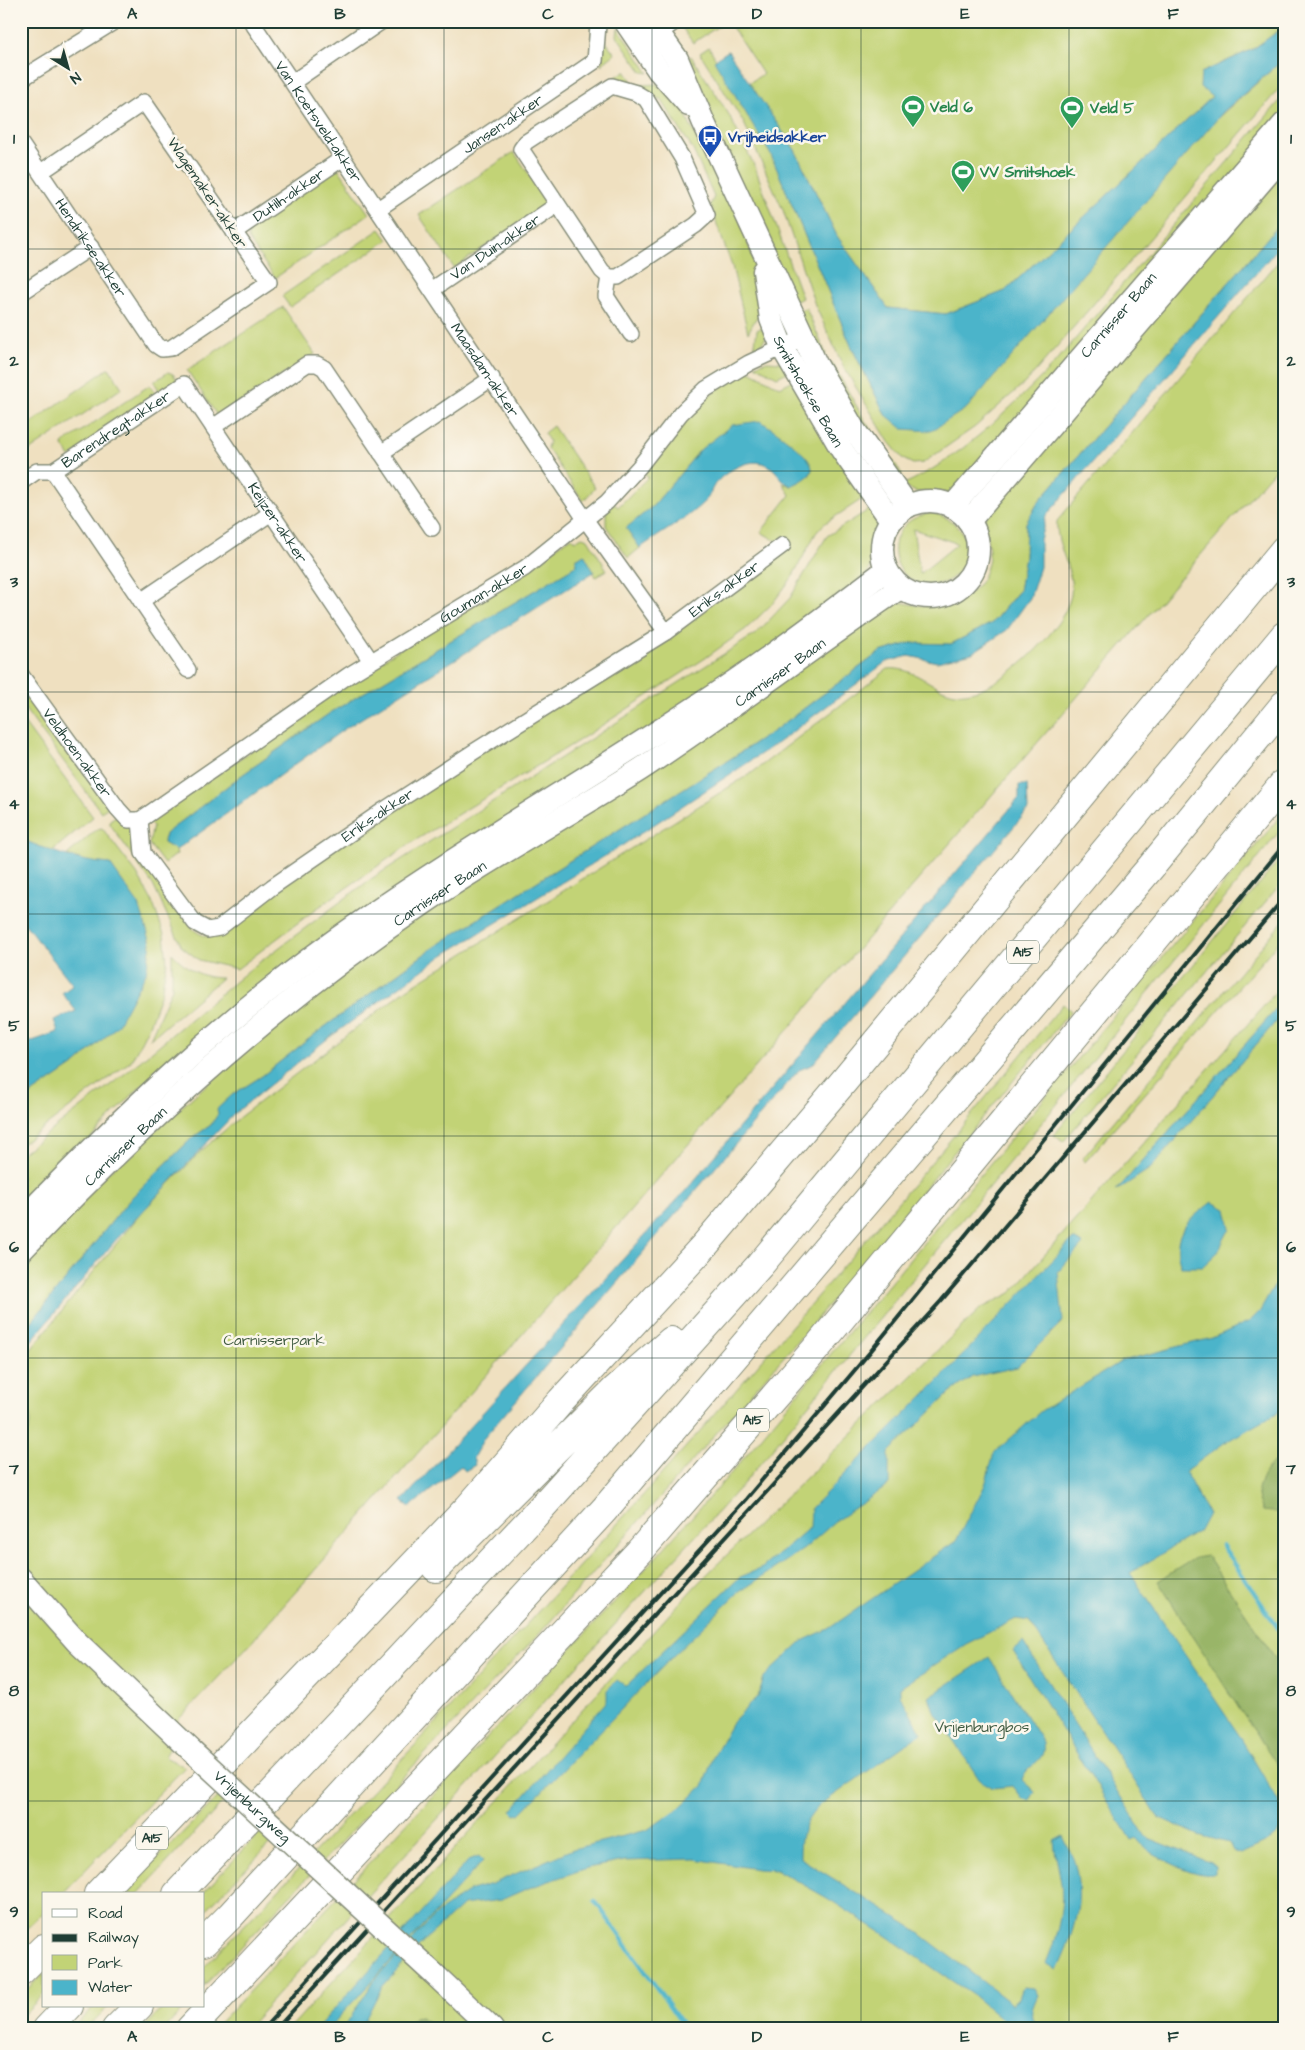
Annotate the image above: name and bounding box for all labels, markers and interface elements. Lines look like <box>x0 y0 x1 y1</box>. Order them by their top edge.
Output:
text: A <box>127 3 138 25</box>
text: B <box>334 3 346 25</box>
text: C <box>542 3 554 25</box>
text: D <box>752 3 763 25</box>
text: E <box>960 3 970 25</box>
text: F <box>1167 3 1179 25</box>
north arrow <box>42 42 92 92</box>
street label: Van Koetsveld-akker <box>270 56 367 187</box>
text: N <box>66 67 85 88</box>
street label: Jansen-akker <box>458 89 547 159</box>
sports icon: Veld 6 <box>900 94 926 128</box>
sports icon: Veld 5 <box>1059 95 1085 129</box>
place label: Veld 6 <box>929 97 974 118</box>
place label: Veld 5 <box>1089 98 1135 119</box>
bus stop icon: Vrijheidsakker <box>697 124 723 158</box>
place label: Vrijheidsakker <box>727 127 827 148</box>
text: 1 <box>13 128 16 150</box>
text: 1 <box>1290 128 1293 150</box>
street label: Wagemaker-akker <box>161 133 252 253</box>
sports icon: VV Smitshoek <box>950 159 976 193</box>
place label: VV Smitshoek <box>979 162 1076 183</box>
street label: Dutilh-akker <box>249 163 329 227</box>
street label: Hendrikse-akker <box>50 194 131 301</box>
street label: Van Duin-akker <box>446 209 544 285</box>
street label: Carnisser Baan <box>1075 267 1162 362</box>
street label: Maasdam-akker <box>446 319 524 421</box>
street label: Smitshoekse Baan <box>768 333 849 451</box>
text: 2 <box>8 350 19 372</box>
text: 2 <box>1285 350 1296 372</box>
street label: Barendregt-akker <box>57 385 175 473</box>
street label: Keijzer-akker <box>243 478 312 567</box>
street label: Eriks-akker <box>684 556 764 622</box>
street label: Gouman-akker <box>435 558 532 628</box>
text: 3 <box>9 571 19 593</box>
text: 3 <box>1286 571 1296 593</box>
street label: Carnisser Baan <box>730 632 830 712</box>
street label: Veldhoen-akker <box>38 704 117 802</box>
street label: Eriks-akker <box>337 783 418 847</box>
text: 4 <box>9 793 20 815</box>
text: 4 <box>1286 793 1297 815</box>
street label: Carnisser Baan <box>389 855 491 932</box>
road number: A15 <box>1007 940 1039 964</box>
text: 5 <box>8 1015 20 1037</box>
text: 5 <box>1285 1015 1297 1037</box>
street label: Carnisser Baan <box>79 1101 172 1191</box>
text: 6 <box>9 1236 19 1258</box>
text: 6 <box>1286 1236 1296 1258</box>
park label: Carnisserpark <box>223 1330 325 1351</box>
road number: A15 <box>737 1408 769 1432</box>
text: 7 <box>8 1458 19 1480</box>
text: 7 <box>1285 1458 1296 1480</box>
text: 8 <box>9 1680 20 1702</box>
text: 8 <box>1286 1680 1297 1702</box>
park label: Vrijenburgbos <box>935 1717 1030 1739</box>
street label: Vrijenburgweg <box>209 1766 296 1849</box>
road number: A15 <box>136 1826 168 1850</box>
legend <box>42 1892 205 2008</box>
text: 9 <box>9 1901 19 1923</box>
text: 9 <box>1286 1901 1296 1923</box>
text: Road <box>88 1903 123 1924</box>
text: Railway <box>88 1927 139 1949</box>
text: Park <box>88 1953 123 1974</box>
text: Water <box>88 1977 132 1998</box>
text: A <box>127 2026 138 2048</box>
text: B <box>334 2026 346 2048</box>
text: C <box>542 2026 554 2048</box>
text: D <box>752 2026 763 2048</box>
text: E <box>960 2026 970 2048</box>
text: F <box>1167 2026 1179 2048</box>

